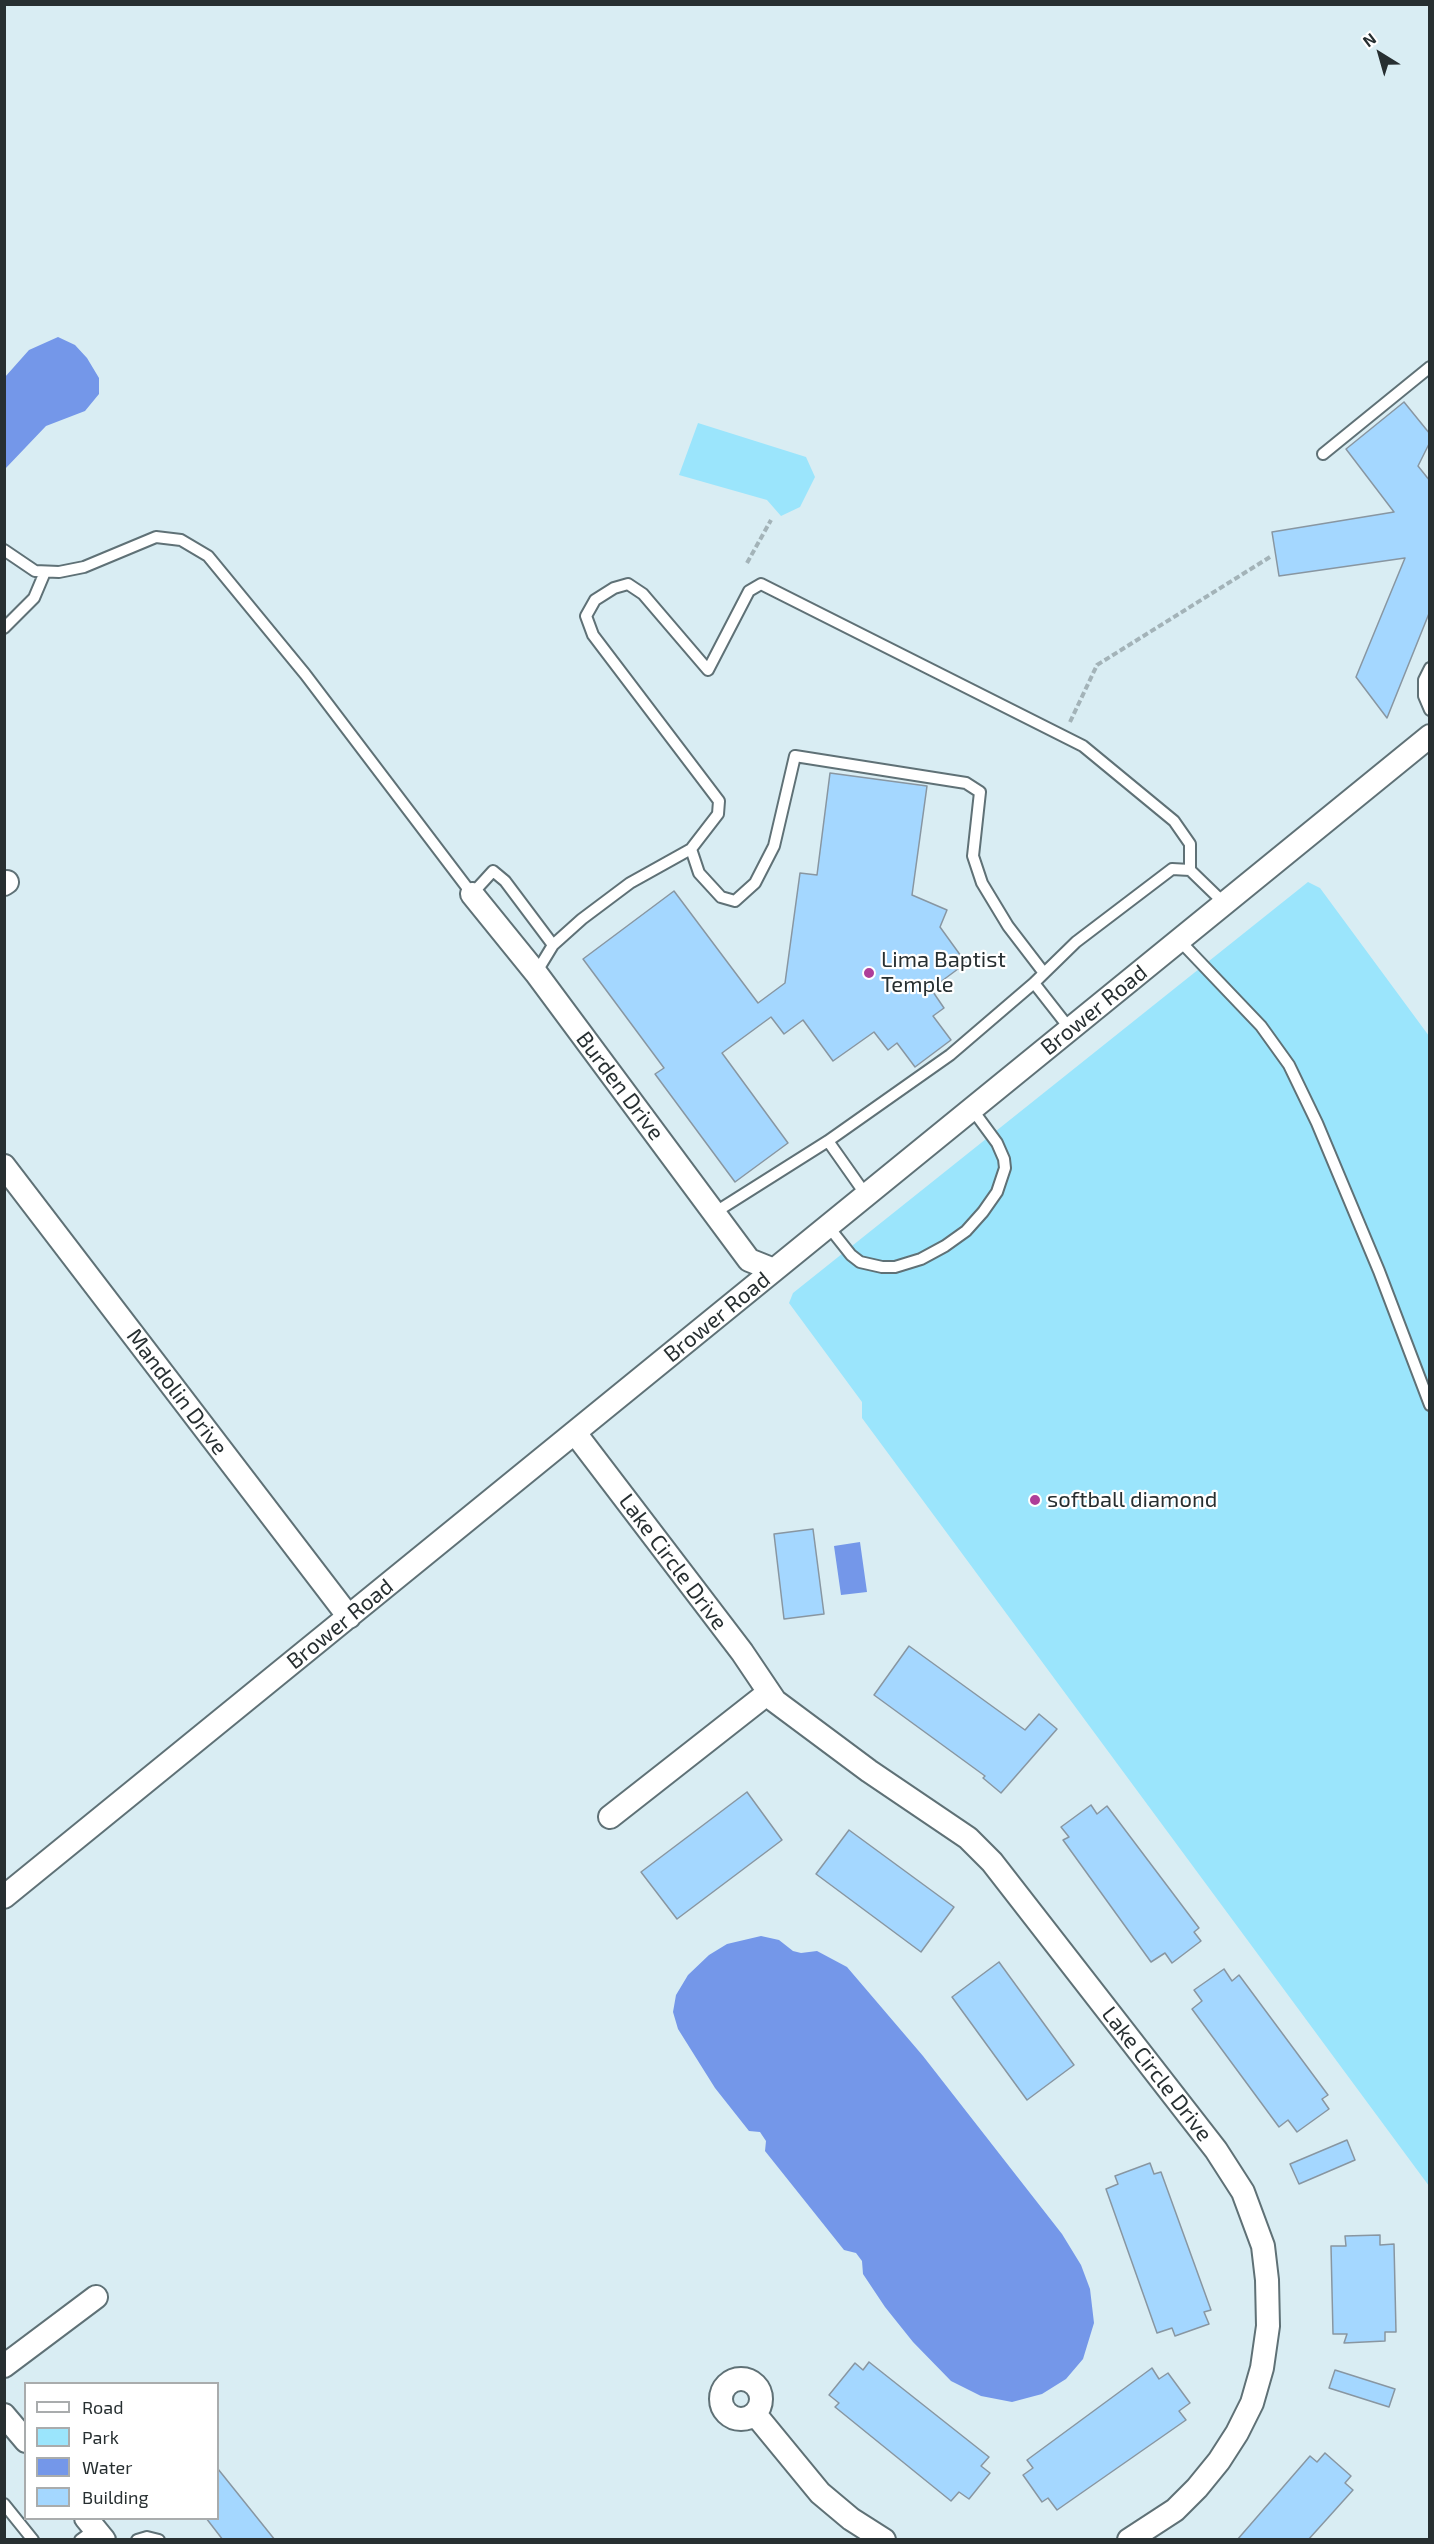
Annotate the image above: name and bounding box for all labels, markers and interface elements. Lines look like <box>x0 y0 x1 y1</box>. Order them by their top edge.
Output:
north arrow <box>1350 24 1410 84</box>
text: N <box>1359 28 1379 50</box>
place label: Lima Baptist Temple <box>881 947 1006 998</box>
street label: Brower Road <box>1036 959 1152 1061</box>
marker: Lima Baptist Temple <box>862 966 876 980</box>
street label: Burden Drive <box>571 1026 669 1146</box>
street label: Brower Road <box>659 1266 775 1368</box>
street label: Mandolin Drive <box>121 1324 233 1460</box>
place label: softball diamond <box>1047 1487 1217 1513</box>
street label: Lake Circle Drive <box>613 1489 733 1635</box>
marker: softball diamond <box>1028 1493 1042 1507</box>
street label: Brower Road <box>282 1573 398 1675</box>
street label: Lake Circle Drive <box>1096 2001 1218 2147</box>
legend <box>24 2382 219 2520</box>
text: Road <box>82 2396 123 2418</box>
text: Park <box>82 2426 119 2448</box>
text: Water <box>82 2456 132 2478</box>
text: Building <box>82 2486 149 2508</box>

